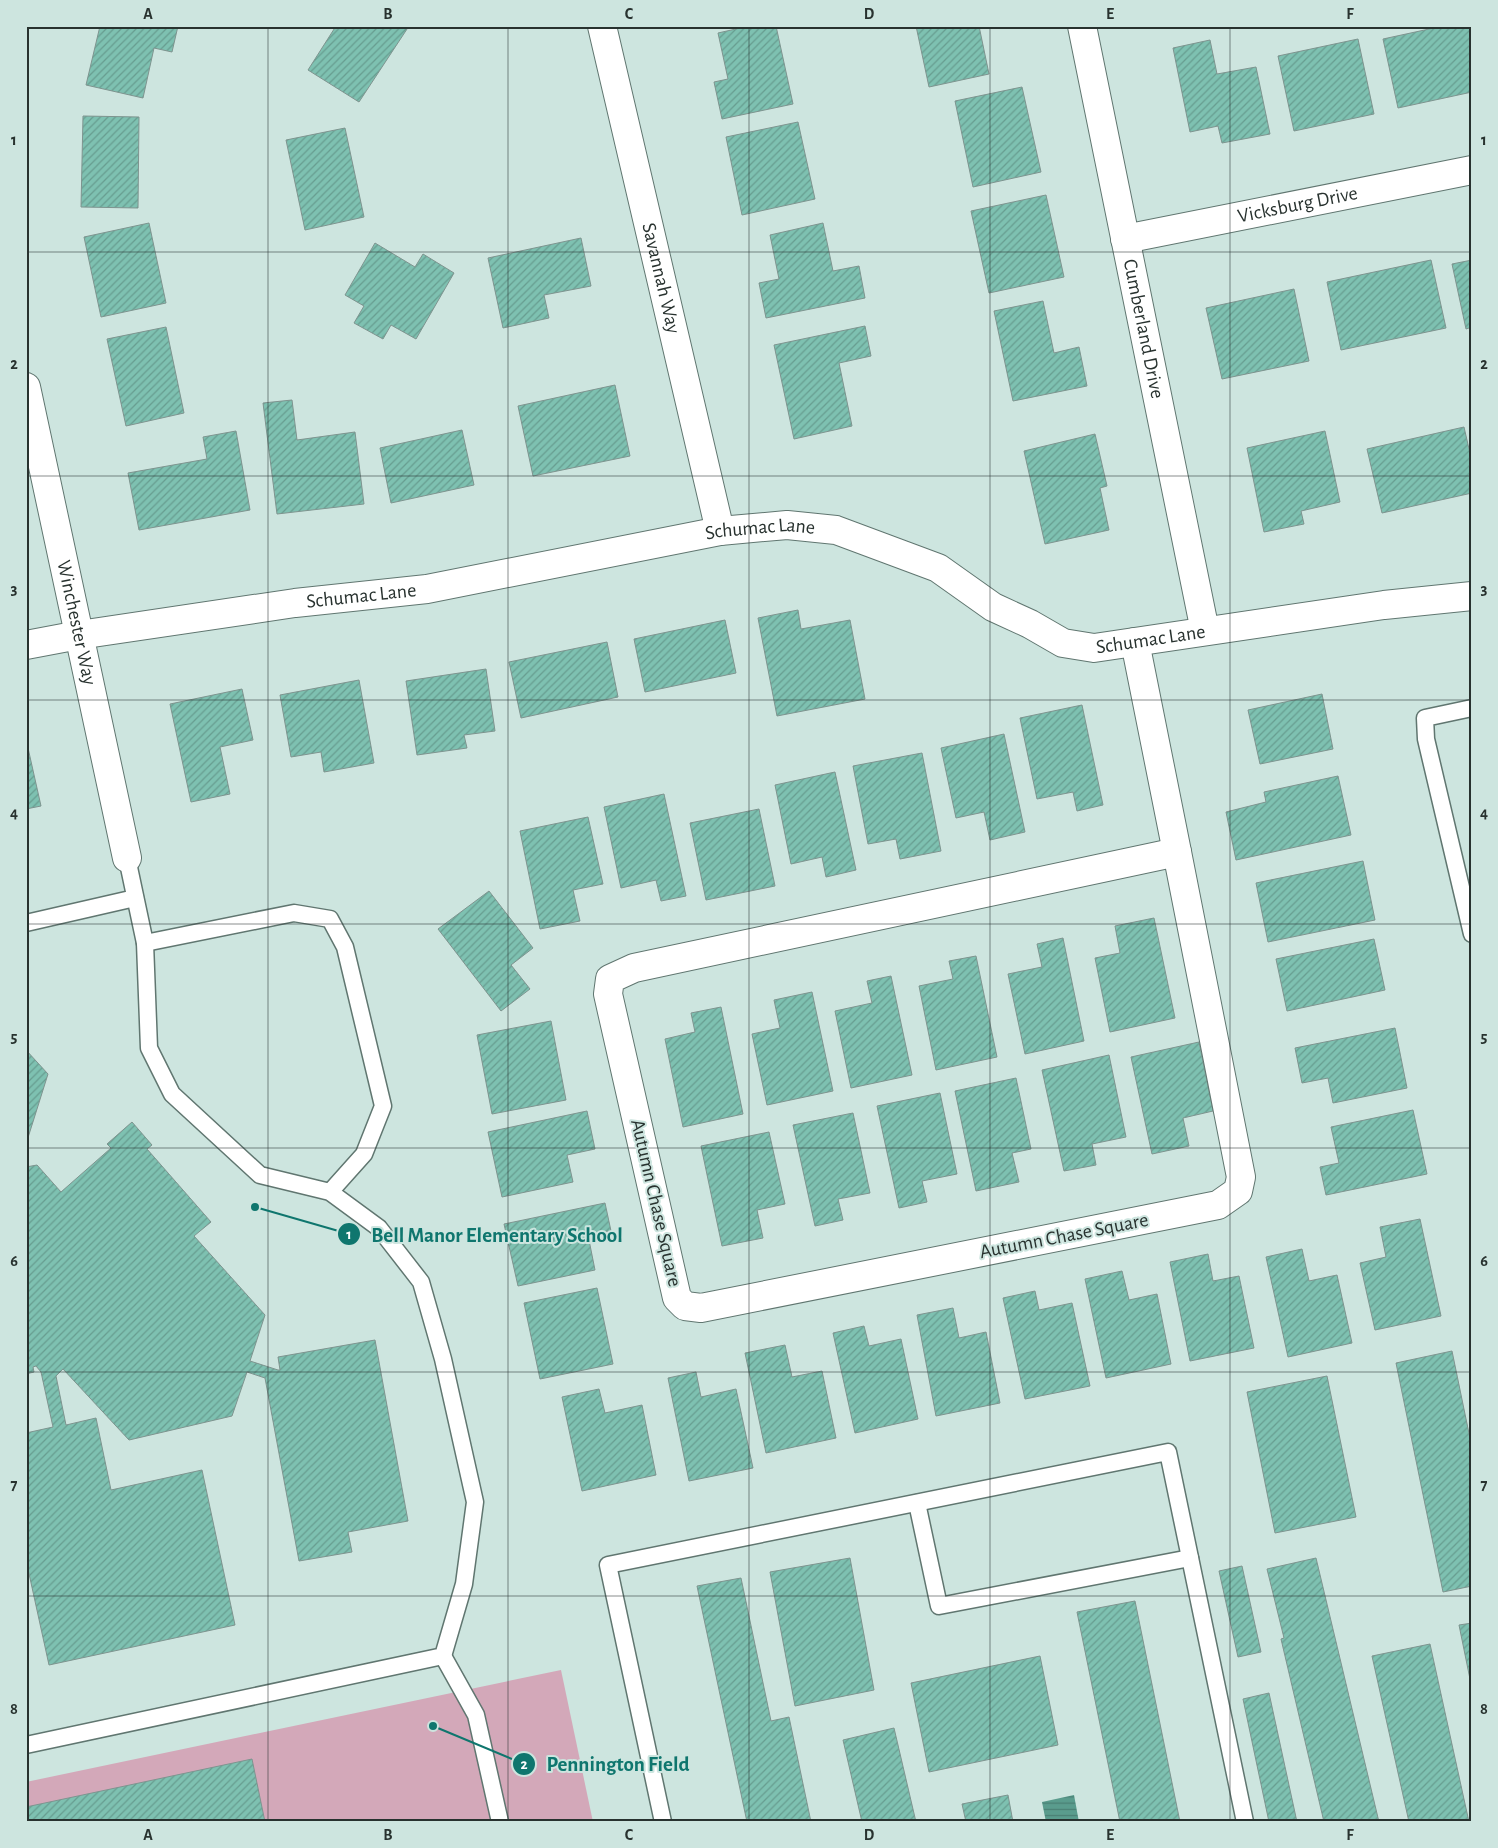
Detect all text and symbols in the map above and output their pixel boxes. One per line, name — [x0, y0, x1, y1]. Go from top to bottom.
text: A — [143, 6, 153, 22]
text: B — [383, 6, 393, 22]
text: C — [625, 6, 634, 22]
text: D — [864, 6, 875, 22]
text: E — [1106, 6, 1114, 22]
text: F — [1346, 6, 1354, 22]
text: 1 — [11, 132, 17, 148]
text: 1 — [1481, 132, 1487, 148]
street label: Vicksburg Drive — [1236, 183, 1359, 226]
street label: Savannah Way — [638, 221, 684, 336]
street label: Cumberland Drive — [1120, 257, 1167, 400]
text: 2 — [10, 356, 18, 372]
text: 2 — [1480, 356, 1488, 372]
street label: Schumac Lane — [703, 515, 816, 544]
street label: Winchester Way — [53, 558, 100, 687]
street label: Schumac Lane — [305, 580, 417, 612]
text: 3 — [11, 581, 18, 597]
text: 3 — [1481, 581, 1488, 597]
street label: Schumac Lane — [1095, 622, 1207, 658]
text: 4 — [10, 805, 18, 821]
text: 4 — [1480, 805, 1488, 821]
text: 5 — [11, 1029, 18, 1045]
text: 5 — [1481, 1029, 1488, 1045]
street label: Autumn Chase Square — [627, 1117, 685, 1289]
street label: Autumn Chase Square — [978, 1210, 1150, 1262]
callout: Bell Manor Elementary School — [337, 1216, 633, 1252]
text: Bell Manor Elementary School — [371, 1225, 623, 1246]
text: 1 — [346, 1227, 352, 1242]
text: 6 — [10, 1253, 18, 1269]
text: 6 — [1480, 1253, 1488, 1269]
text: 7 — [11, 1477, 18, 1493]
text: 7 — [1481, 1477, 1488, 1493]
text: 8 — [10, 1701, 18, 1717]
text: 8 — [1480, 1701, 1488, 1717]
callout: Pennington Field — [511, 1746, 699, 1782]
text: Pennington Field — [547, 1754, 690, 1775]
text: 2 — [520, 1757, 528, 1772]
text: A — [143, 1827, 153, 1843]
text: B — [383, 1827, 393, 1843]
text: C — [625, 1827, 634, 1843]
text: D — [864, 1827, 875, 1843]
text: E — [1106, 1827, 1114, 1843]
text: F — [1346, 1827, 1354, 1843]

